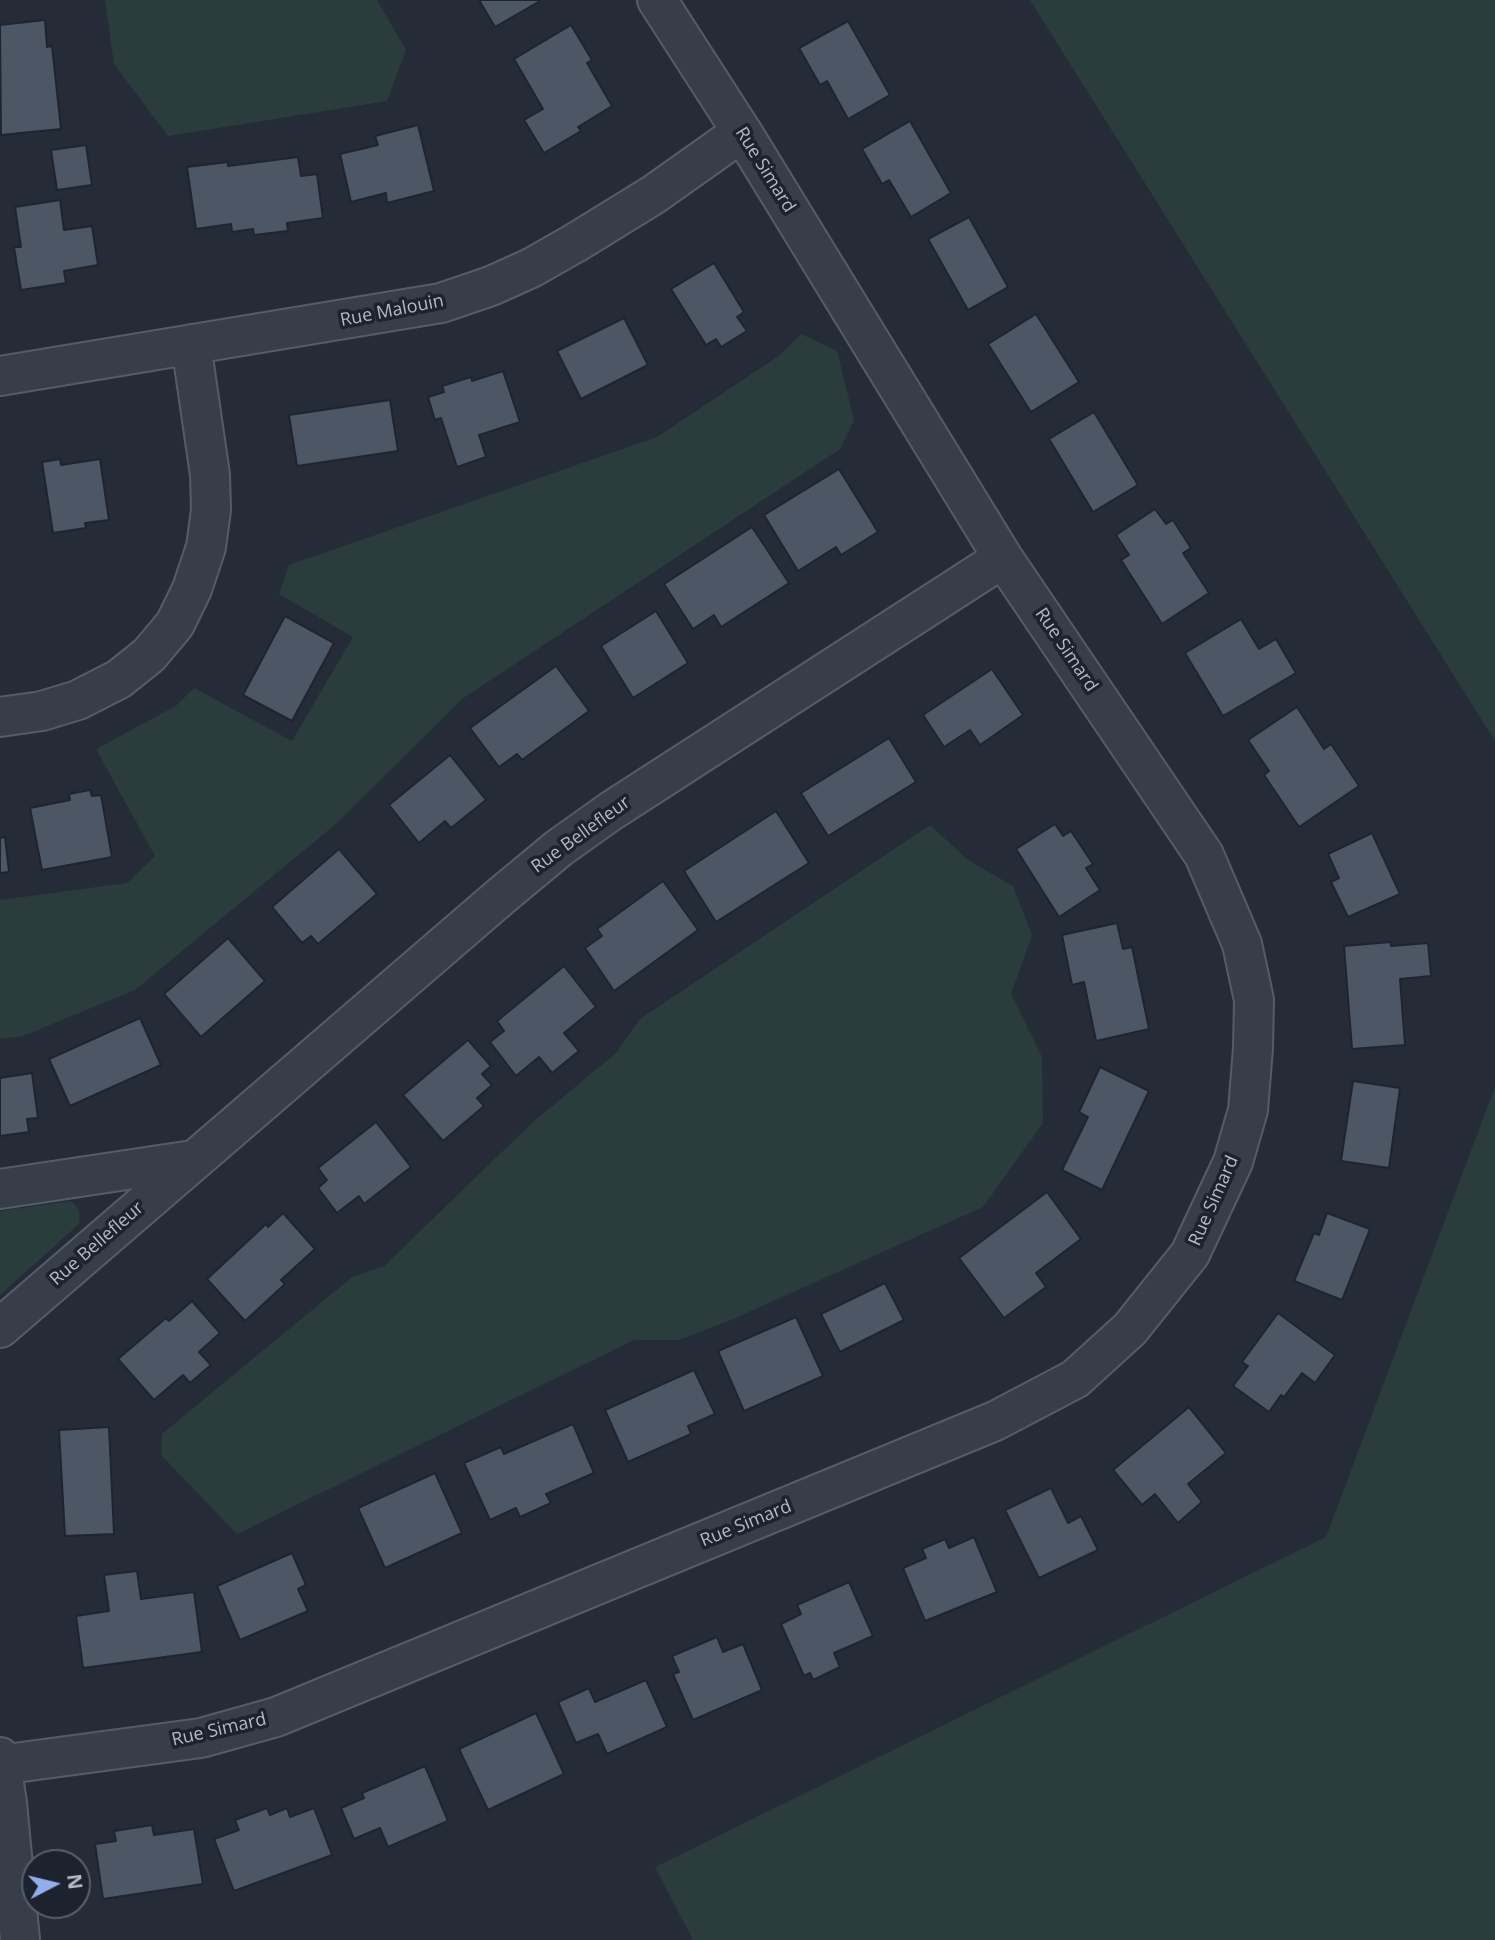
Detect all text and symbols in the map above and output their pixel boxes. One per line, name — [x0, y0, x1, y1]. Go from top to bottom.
street label: Rue Simard — [730, 123, 800, 217]
street label: Rue Malouin — [338, 290, 446, 332]
street label: Rue Simard — [1030, 604, 1102, 696]
street label: Rue Bellefleur — [527, 792, 635, 878]
street label: Rue Simard — [1185, 1153, 1243, 1249]
street label: Rue Bellefleur — [46, 1197, 148, 1291]
street label: Rue Simard — [697, 1496, 795, 1552]
street label: Rue Simard — [170, 1709, 268, 1751]
north arrow — [21, 1849, 91, 1919]
text: N — [61, 1872, 89, 1891]

